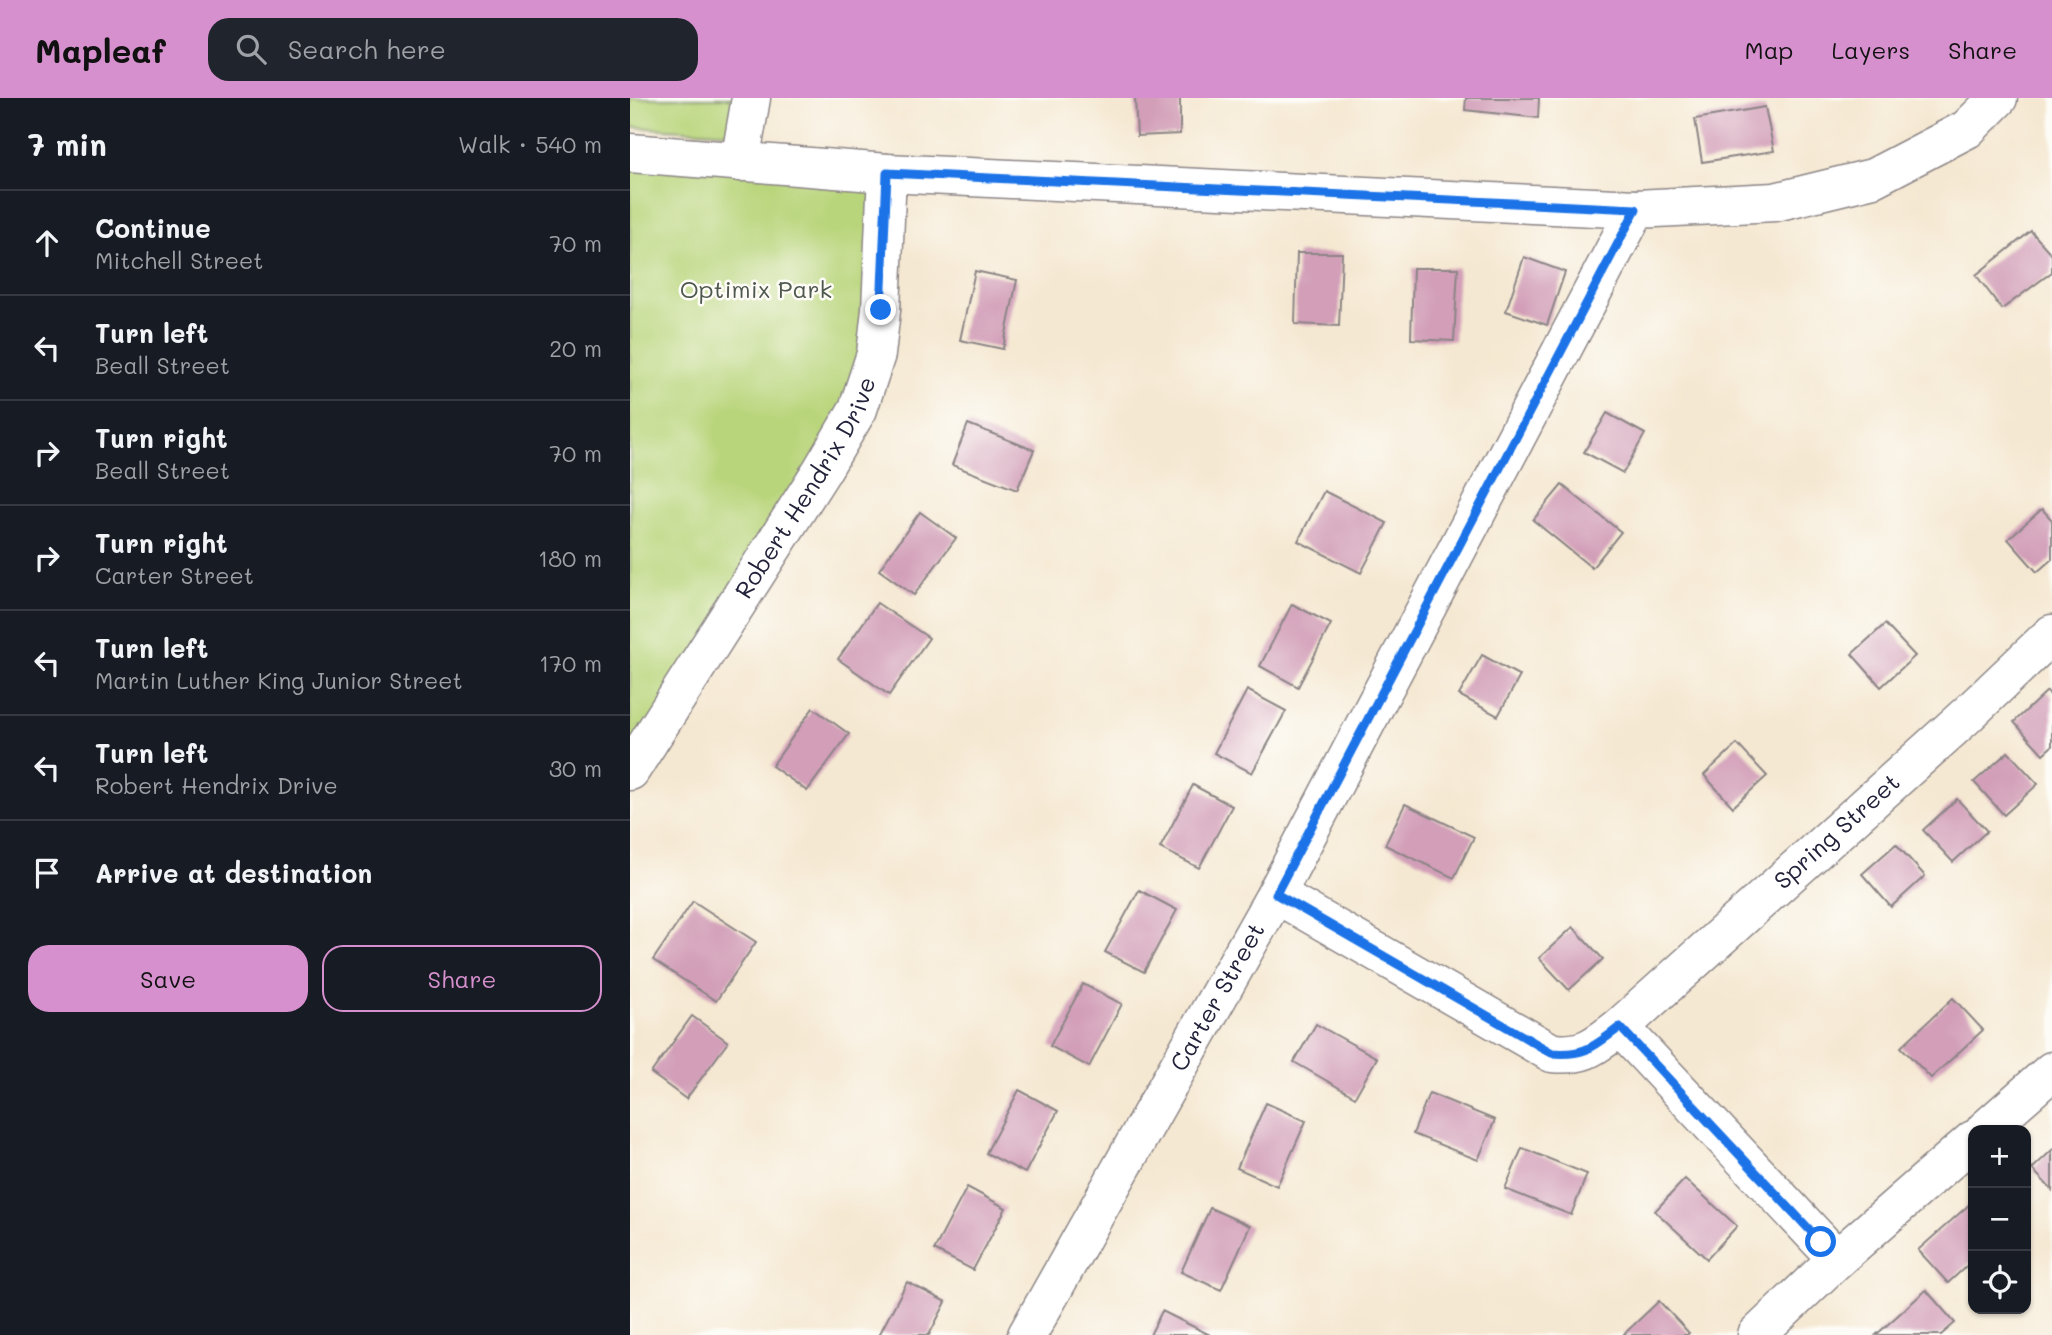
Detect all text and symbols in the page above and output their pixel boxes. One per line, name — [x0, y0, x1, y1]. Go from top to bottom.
search box — [208, 18, 698, 81]
text: Mapleaf — [35, 28, 166, 71]
icon: search — [232, 30, 270, 68]
text: Search here — [288, 32, 446, 66]
text: Map — [1745, 34, 1793, 65]
text: Layers — [1831, 34, 1910, 65]
text: Share — [1948, 34, 2017, 65]
text: 7 min — [28, 124, 107, 164]
text: Walk · 540 m — [458, 129, 602, 159]
text: Continue — [95, 211, 211, 245]
icon: ahead — [28, 224, 66, 262]
text: 70 m — [549, 228, 602, 258]
text: Mitchell Street — [95, 245, 263, 275]
park label: Optimix Park — [680, 273, 832, 304]
route end — [865, 294, 896, 325]
text: Turn left — [95, 316, 208, 350]
icon: left — [28, 329, 66, 367]
text: 20 m — [549, 333, 602, 363]
text: Beall Street — [95, 350, 230, 380]
street label: Robert Hendrix Drive — [727, 372, 882, 604]
text: Turn right — [95, 421, 228, 455]
icon: right — [28, 434, 66, 472]
text: 70 m — [549, 438, 602, 468]
text: Beall Street — [95, 455, 230, 485]
text: Turn right — [95, 526, 228, 560]
icon: right — [28, 539, 66, 577]
text: 180 m — [538, 543, 602, 573]
text: Carter Street — [95, 560, 254, 590]
text: Turn left — [95, 631, 208, 665]
icon: left — [28, 644, 66, 682]
text: 170 m — [539, 648, 602, 678]
text: Martin Luther King Junior Street — [95, 665, 463, 695]
text: Turn left — [95, 736, 208, 770]
icon: left — [28, 749, 66, 787]
text: 30 m — [549, 753, 602, 783]
street label: Spring Street — [1767, 766, 1906, 895]
text: Robert Hendrix Drive — [95, 770, 338, 800]
icon: arrive — [28, 854, 66, 892]
text: Arrive at destination — [95, 856, 372, 890]
street label: Carter Street — [1162, 917, 1271, 1076]
button: Save — [28, 945, 308, 1012]
button: Share — [322, 945, 602, 1012]
map controls — [1968, 1125, 2031, 1314]
button: + — [1968, 1125, 2031, 1188]
button: − — [1968, 1188, 2031, 1251]
route start — [1805, 1226, 1836, 1257]
button: locate — [1968, 1251, 2031, 1314]

